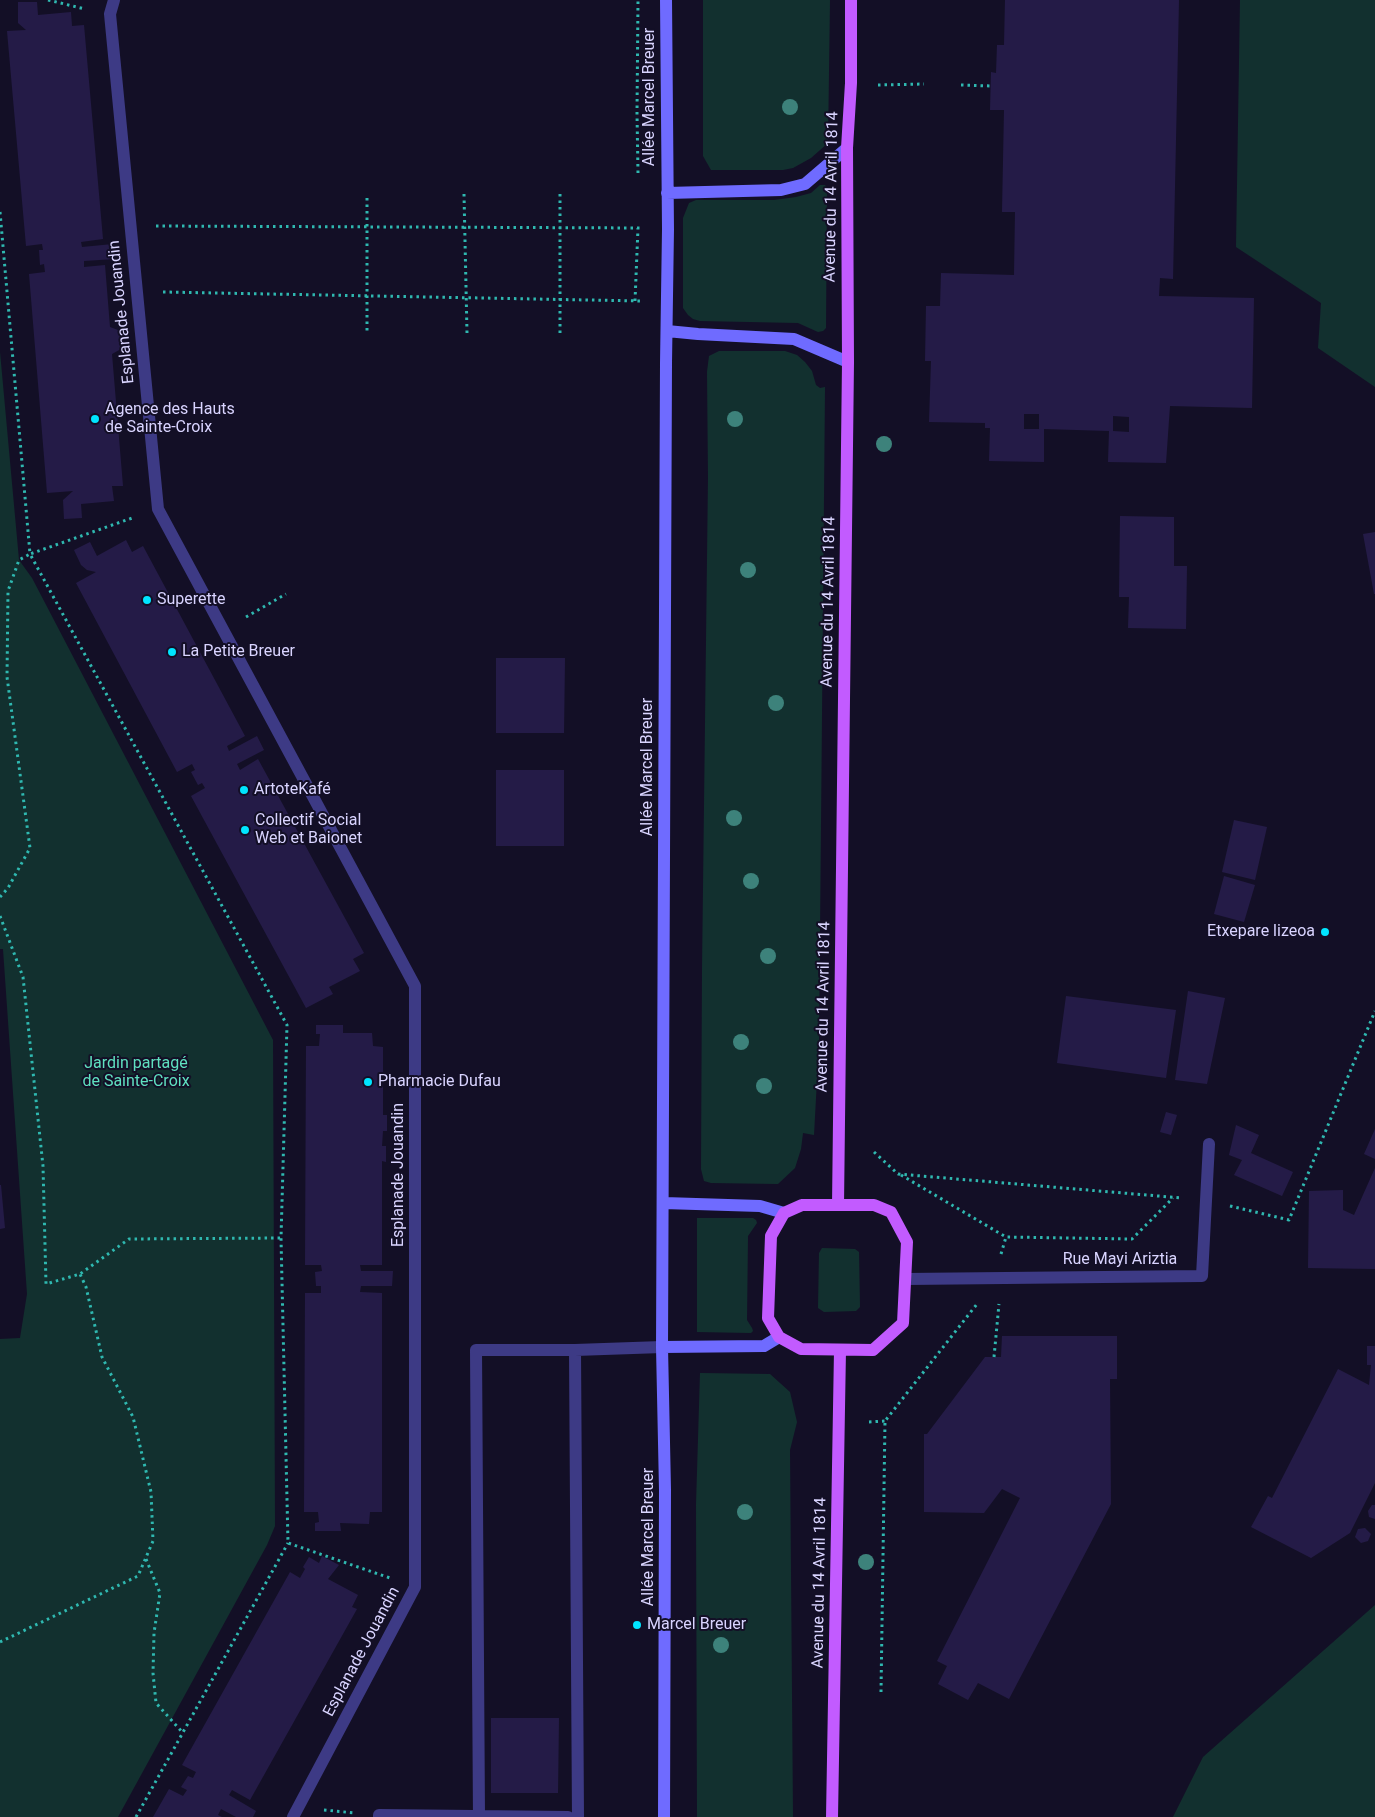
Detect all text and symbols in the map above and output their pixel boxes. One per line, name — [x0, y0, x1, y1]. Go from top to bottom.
street label: Allée Marcel Breuer — [640, 28, 660, 166]
street label: Avenue du 14 Avril 1814 — [821, 111, 843, 283]
street label: Esplanade Jouandin — [105, 239, 139, 385]
place label: Agence des Hauts de Sainte-Croix — [105, 400, 235, 438]
marker: Agence des Hauts de Sainte-Croix — [89, 413, 101, 425]
street label: Avenue du 14 Avril 1814 — [818, 516, 840, 688]
place label: Superette — [157, 590, 226, 610]
marker: Superette — [141, 594, 153, 606]
place label: La Petite Breuer — [182, 642, 295, 662]
marker: La Petite Breuer — [166, 646, 178, 658]
street label: Allée Marcel Breuer — [638, 698, 658, 836]
place label: ArtoteKafé — [254, 780, 331, 800]
marker: ArtoteKafé — [238, 784, 250, 796]
place label: Collectif Social Web et Baionet — [255, 811, 362, 849]
marker: Collectif Social Web et Baionet — [239, 824, 251, 836]
street label: Avenue du 14 Avril 1814 — [813, 921, 835, 1093]
place label: Etxepare lizeoa — [1207, 922, 1315, 942]
marker: Etxepare lizeoa — [1319, 926, 1331, 938]
park label: Jardin partagé de Sainte-Croix — [82, 1054, 190, 1092]
place label: Pharmacie Dufau — [378, 1072, 501, 1092]
marker: Pharmacie Dufau — [362, 1076, 374, 1088]
street label: Esplanade Jouandin — [389, 1103, 409, 1247]
street label: Rue Mayi Ariztia — [1063, 1250, 1177, 1270]
street label: Allée Marcel Breuer — [639, 1468, 659, 1606]
street label: Avenue du 14 Avril 1814 — [809, 1497, 831, 1669]
street label: Esplanade Jouandin — [320, 1584, 404, 1720]
place label: Marcel Breuer — [647, 1615, 746, 1635]
marker: Marcel Breuer — [631, 1619, 643, 1631]

